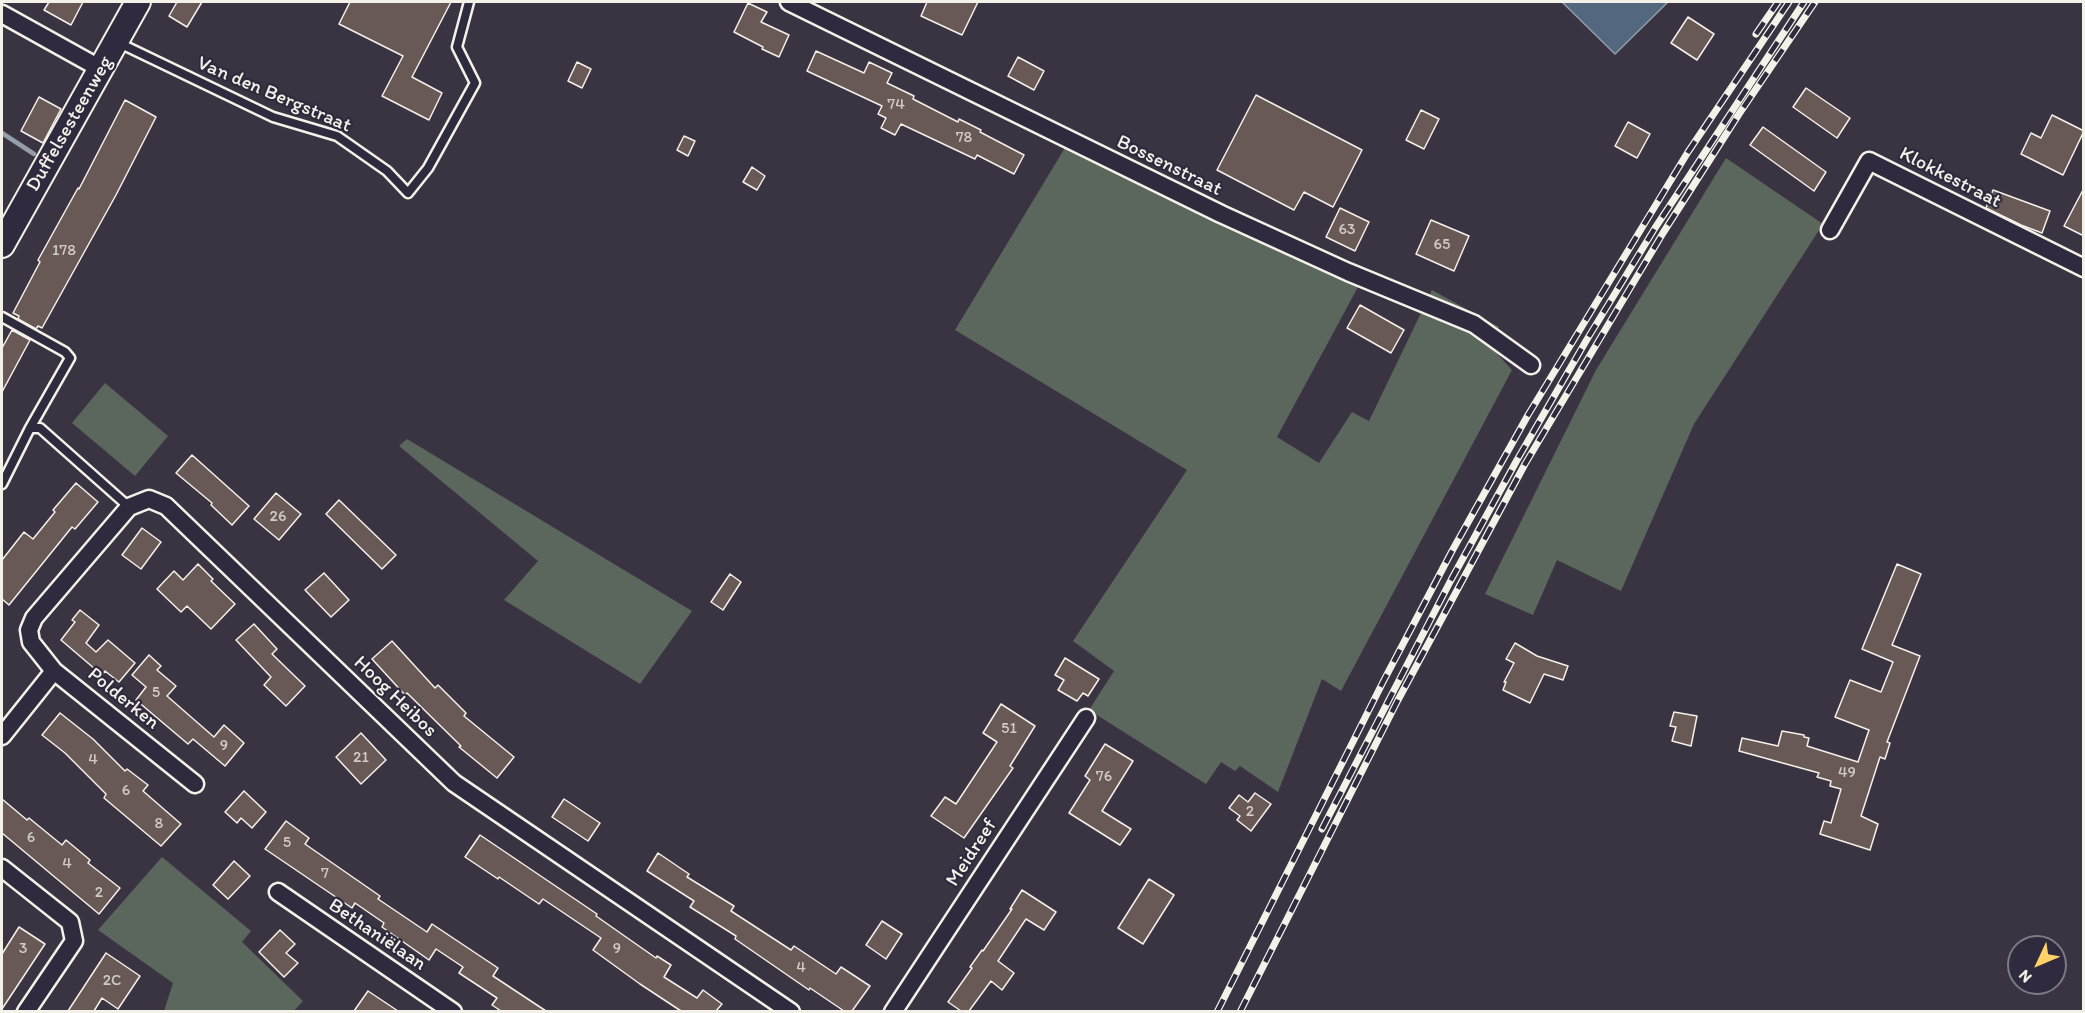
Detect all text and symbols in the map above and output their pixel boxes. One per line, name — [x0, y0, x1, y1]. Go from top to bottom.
street label: Duffelsesteenweg — [22, 52, 118, 196]
street label: Van den Bergstraat — [193, 52, 355, 138]
house number: 74 — [887, 95, 905, 115]
house number: 78 — [956, 128, 972, 148]
street label: Bossenstraat — [1112, 130, 1226, 202]
street label: Klokkestraat — [1895, 142, 2005, 214]
house number: 63 — [1338, 220, 1356, 240]
house number: 65 — [1434, 235, 1450, 255]
house number: 178 — [52, 241, 76, 261]
house number: 26 — [270, 507, 286, 527]
street label: Hoog Heibos — [348, 651, 442, 743]
street label: Polderken — [82, 663, 164, 735]
house number: 5 — [152, 683, 160, 703]
house number: 51 — [1001, 719, 1017, 739]
house number: 9 — [220, 736, 228, 756]
house number: 21 — [353, 748, 369, 768]
house number: 4 — [88, 750, 98, 770]
house number: 49 — [1838, 763, 1856, 783]
house number: 76 — [1096, 767, 1112, 787]
house number: 6 — [122, 781, 130, 801]
house number: 2 — [1246, 802, 1254, 822]
house number: 8 — [155, 814, 163, 834]
street label: Meidreef — [941, 815, 1003, 891]
house number: 6 — [27, 828, 35, 848]
house number: 5 — [283, 833, 291, 853]
house number: 4 — [62, 854, 72, 874]
house number: 7 — [321, 864, 329, 884]
house number: 2 — [95, 883, 103, 903]
street label: Bethaniëlaan — [324, 894, 430, 976]
north arrow — [2007, 935, 2067, 995]
house number: 3 — [19, 939, 27, 959]
house number: 9 — [613, 939, 621, 959]
house number: 4 — [796, 958, 806, 978]
text: N — [2015, 966, 2036, 987]
house number: 2C — [103, 971, 121, 991]

